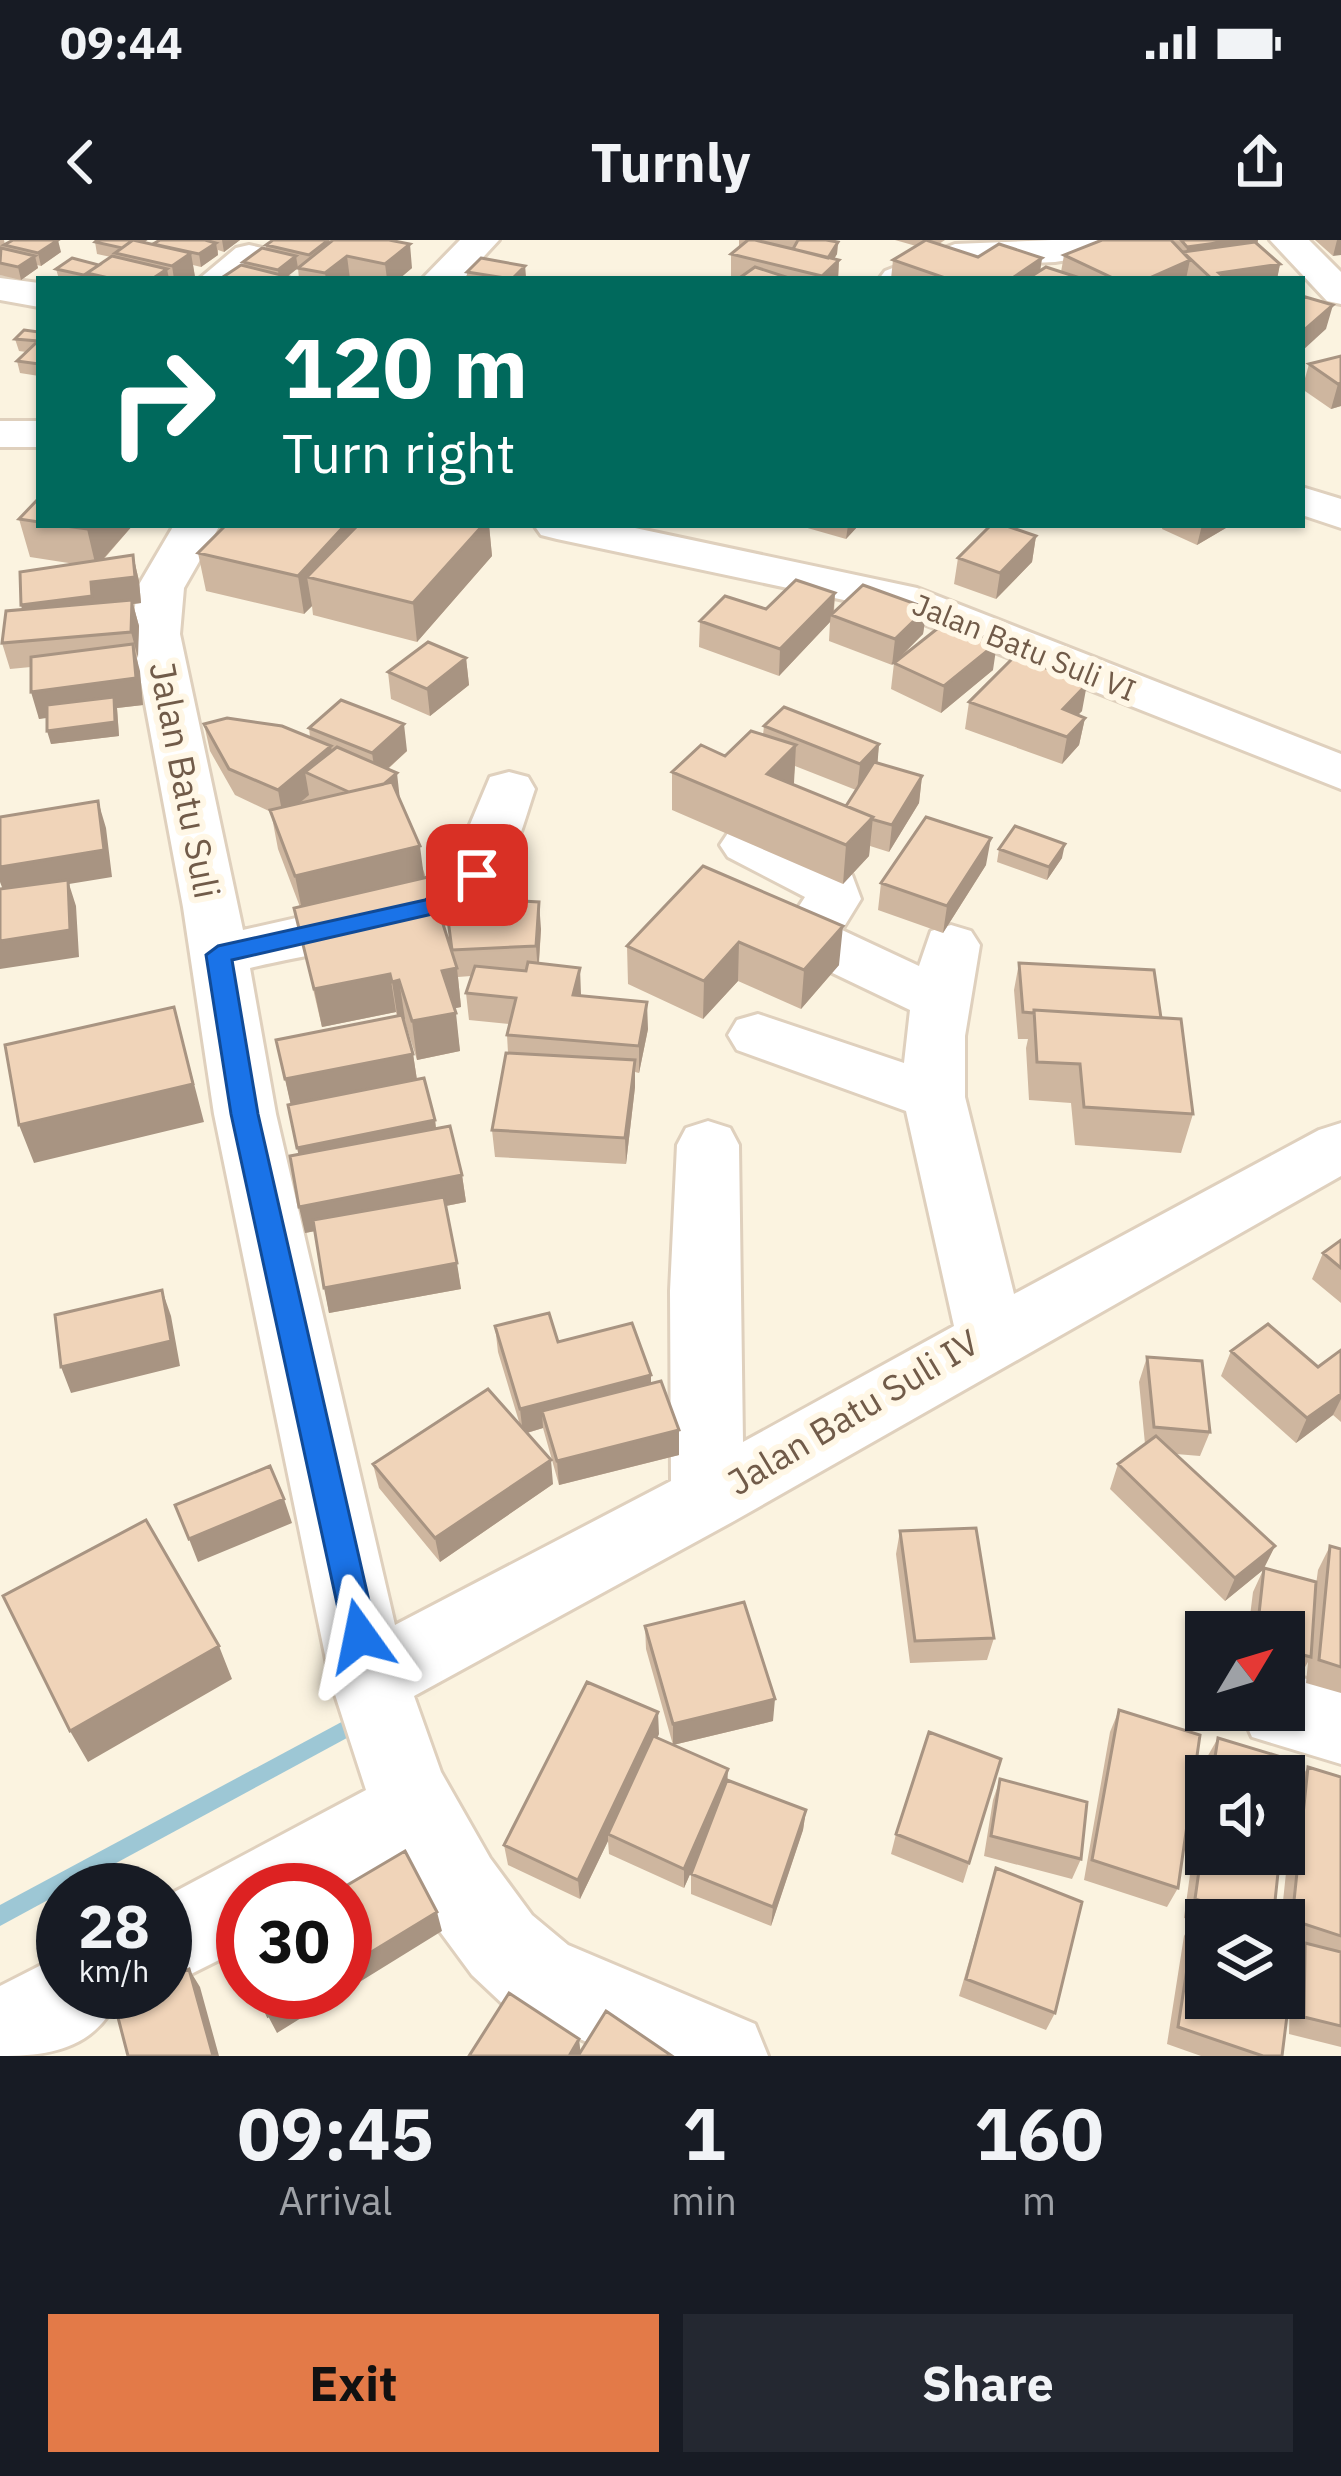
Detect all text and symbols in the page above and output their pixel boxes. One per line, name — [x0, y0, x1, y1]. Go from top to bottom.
text: 09:44 — [60, 13, 183, 71]
text: Turnly — [590, 127, 751, 197]
icon: back — [48, 129, 114, 195]
icon: share — [1227, 129, 1293, 195]
text: 120 m — [282, 312, 528, 421]
icon: right — [84, 324, 240, 480]
text: Turn right — [282, 418, 516, 488]
street label: Jalan Batu Suli VI — [907, 584, 1142, 709]
street label: Jalan Batu Suli — [140, 658, 231, 902]
pin — [426, 824, 528, 926]
icon: arrive — [444, 842, 510, 908]
street label: Jalan Batu Suli IV — [719, 1318, 987, 1505]
position arrow — [297, 1573, 423, 1699]
north arrow — [1185, 1611, 1305, 1731]
map controls — [1185, 1611, 1305, 2019]
button: sound — [1185, 1755, 1305, 1875]
speed limit sign: 30 — [216, 1863, 372, 2019]
text: 28 — [78, 1886, 150, 1965]
button: layers — [1185, 1899, 1305, 2019]
text: km/h — [79, 1951, 149, 1990]
text: 09:45 — [237, 2086, 434, 2180]
text: 1 — [682, 2086, 726, 2180]
text: 160 — [974, 2086, 1104, 2180]
text: Arrival — [279, 2175, 392, 2226]
text: min — [671, 2175, 737, 2226]
text: m — [1022, 2175, 1056, 2226]
button: Exit — [48, 2314, 659, 2452]
button: Share — [683, 2314, 1293, 2452]

